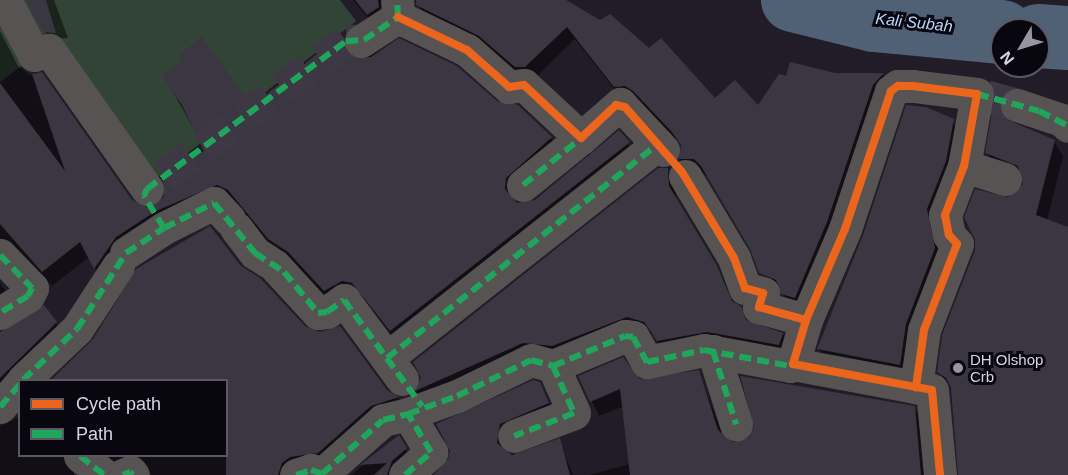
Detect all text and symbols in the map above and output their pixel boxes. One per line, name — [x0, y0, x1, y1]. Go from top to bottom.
water label: Kali Subah — [875, 9, 953, 37]
north arrow — [990, 18, 1050, 78]
text: N — [997, 48, 1017, 68]
place label: DH Olshop Crb — [970, 350, 1043, 385]
marker: DH Olshop Crb — [951, 361, 965, 375]
legend — [18, 379, 228, 457]
text: Cycle path — [76, 394, 161, 414]
text: Path — [76, 424, 113, 444]

